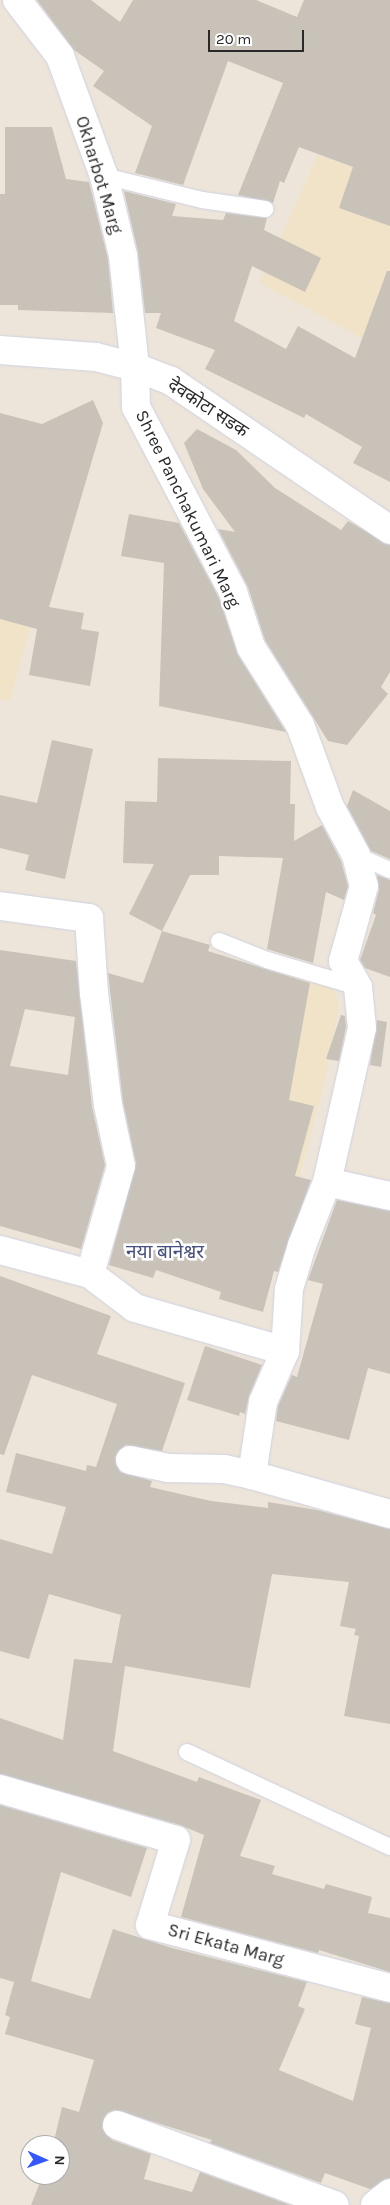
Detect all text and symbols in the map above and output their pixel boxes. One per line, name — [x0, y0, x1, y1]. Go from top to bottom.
scale bar — [210, 20, 306, 52]
text: 20 m — [216, 30, 251, 48]
street label: Okharbot Marg — [71, 113, 127, 237]
street label: देवकोटा सडक — [164, 374, 252, 442]
street label: Shree Panchakumari Marg — [131, 407, 245, 611]
district label: नया बानेश्वर — [126, 1242, 204, 1264]
street label: Sri Ekata Marg — [165, 1919, 287, 1971]
north arrow — [20, 2135, 70, 2185]
text: N — [51, 2155, 68, 2166]

